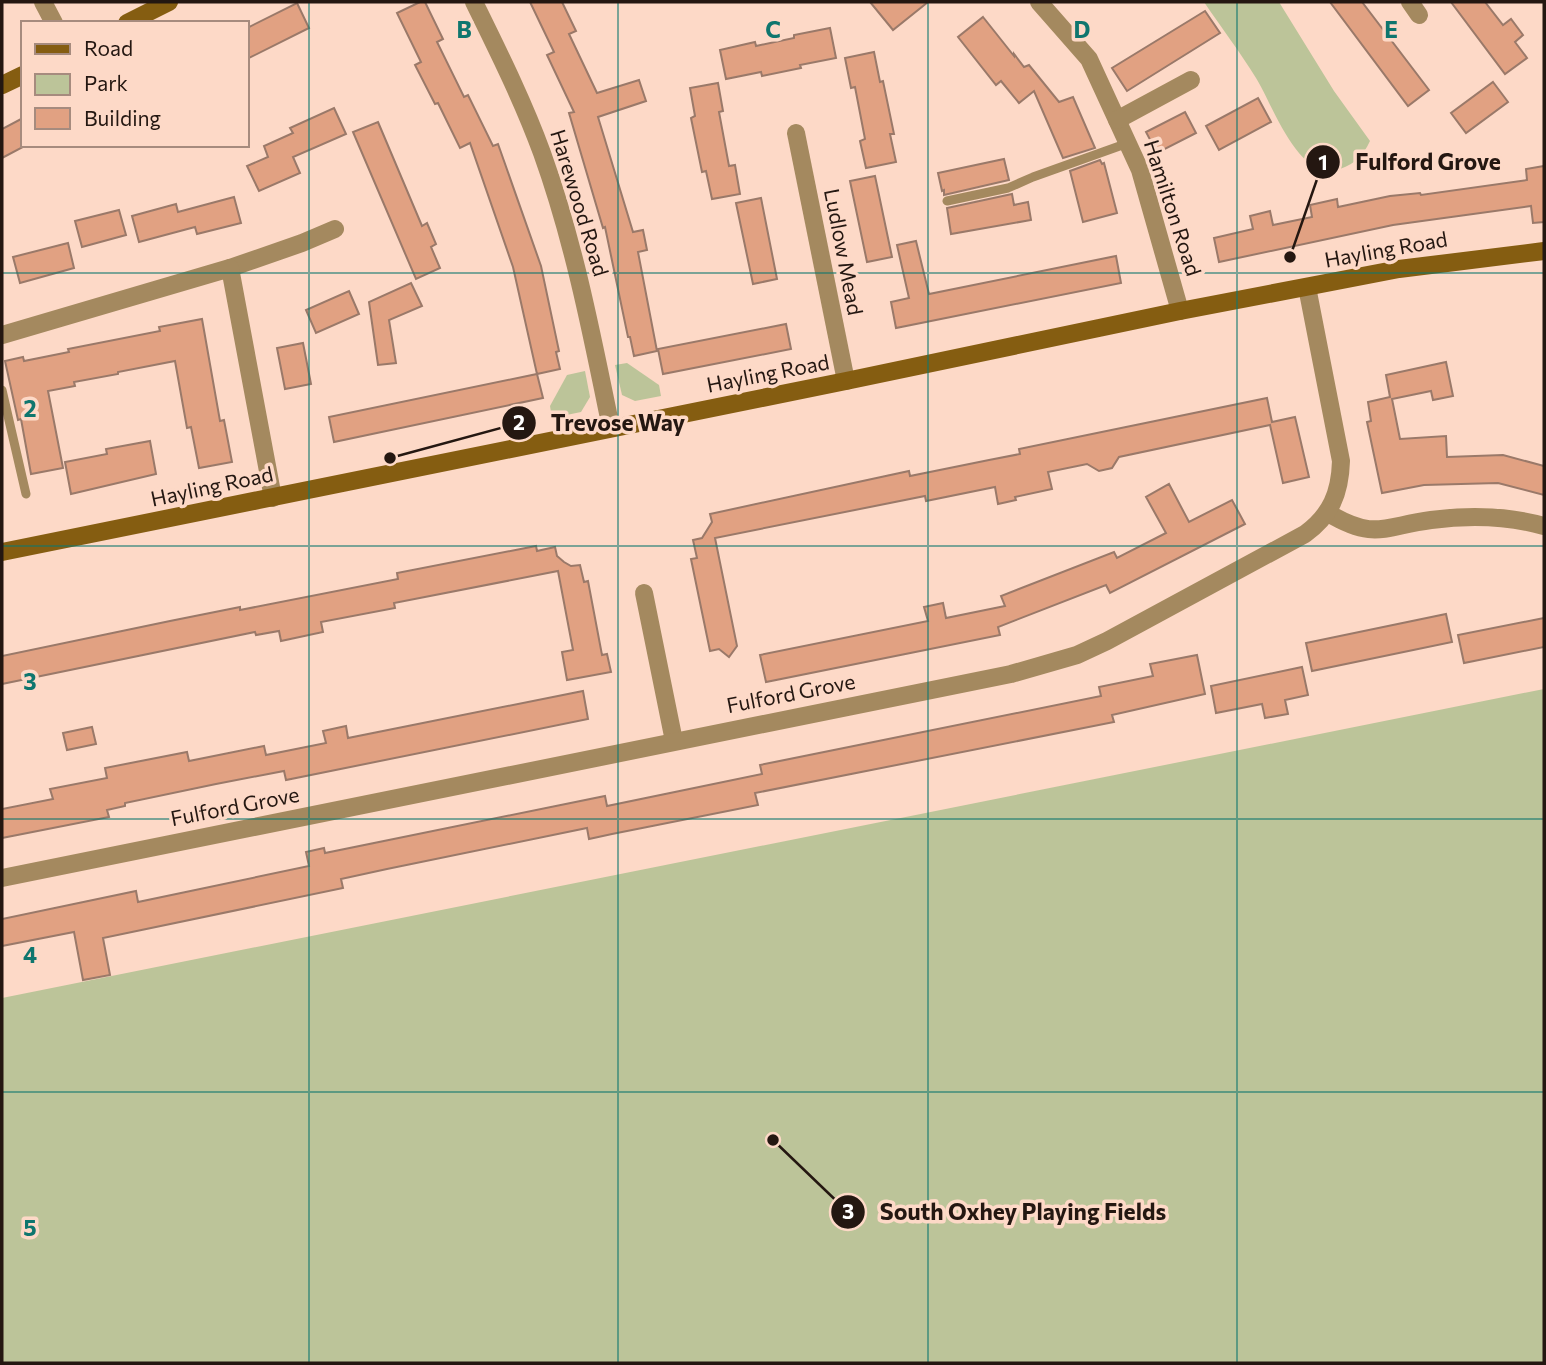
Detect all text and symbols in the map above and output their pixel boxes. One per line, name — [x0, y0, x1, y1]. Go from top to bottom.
text: B — [456, 15, 472, 43]
text: C — [765, 15, 781, 43]
text: D — [1074, 15, 1091, 43]
text: E — [1384, 15, 1398, 43]
legend — [21, 21, 248, 147]
text: Road — [84, 35, 133, 60]
text: Park — [84, 70, 128, 95]
text: Building — [84, 105, 161, 130]
street label: Harewood Road — [546, 126, 615, 279]
street label: Hamilton Road — [1140, 136, 1207, 279]
callout: Fulford Grove — [1306, 140, 1514, 184]
text: Fulford Grove — [1355, 147, 1501, 175]
text: 1 — [1318, 149, 1328, 174]
street label: Ludlow Mead — [820, 186, 869, 317]
street label: Hayling Road — [1322, 225, 1449, 272]
street label: Hayling Road — [704, 348, 831, 397]
text: 2 — [23, 394, 37, 422]
callout: Trevose Way — [502, 401, 699, 445]
text: Trevose Way — [551, 408, 686, 436]
text: 2 — [513, 409, 525, 434]
street label: Hayling Road — [148, 460, 275, 511]
text: 3 — [23, 667, 37, 695]
street label: Fulford Grove — [724, 668, 857, 717]
street label: Fulford Grove — [168, 781, 301, 830]
text: 4 — [23, 940, 37, 968]
callout: South Oxhey Playing Fields — [831, 1190, 1180, 1234]
text: South Oxhey Playing Fields — [880, 1197, 1166, 1225]
text: 3 — [842, 1198, 854, 1223]
text: 5 — [23, 1213, 37, 1241]

